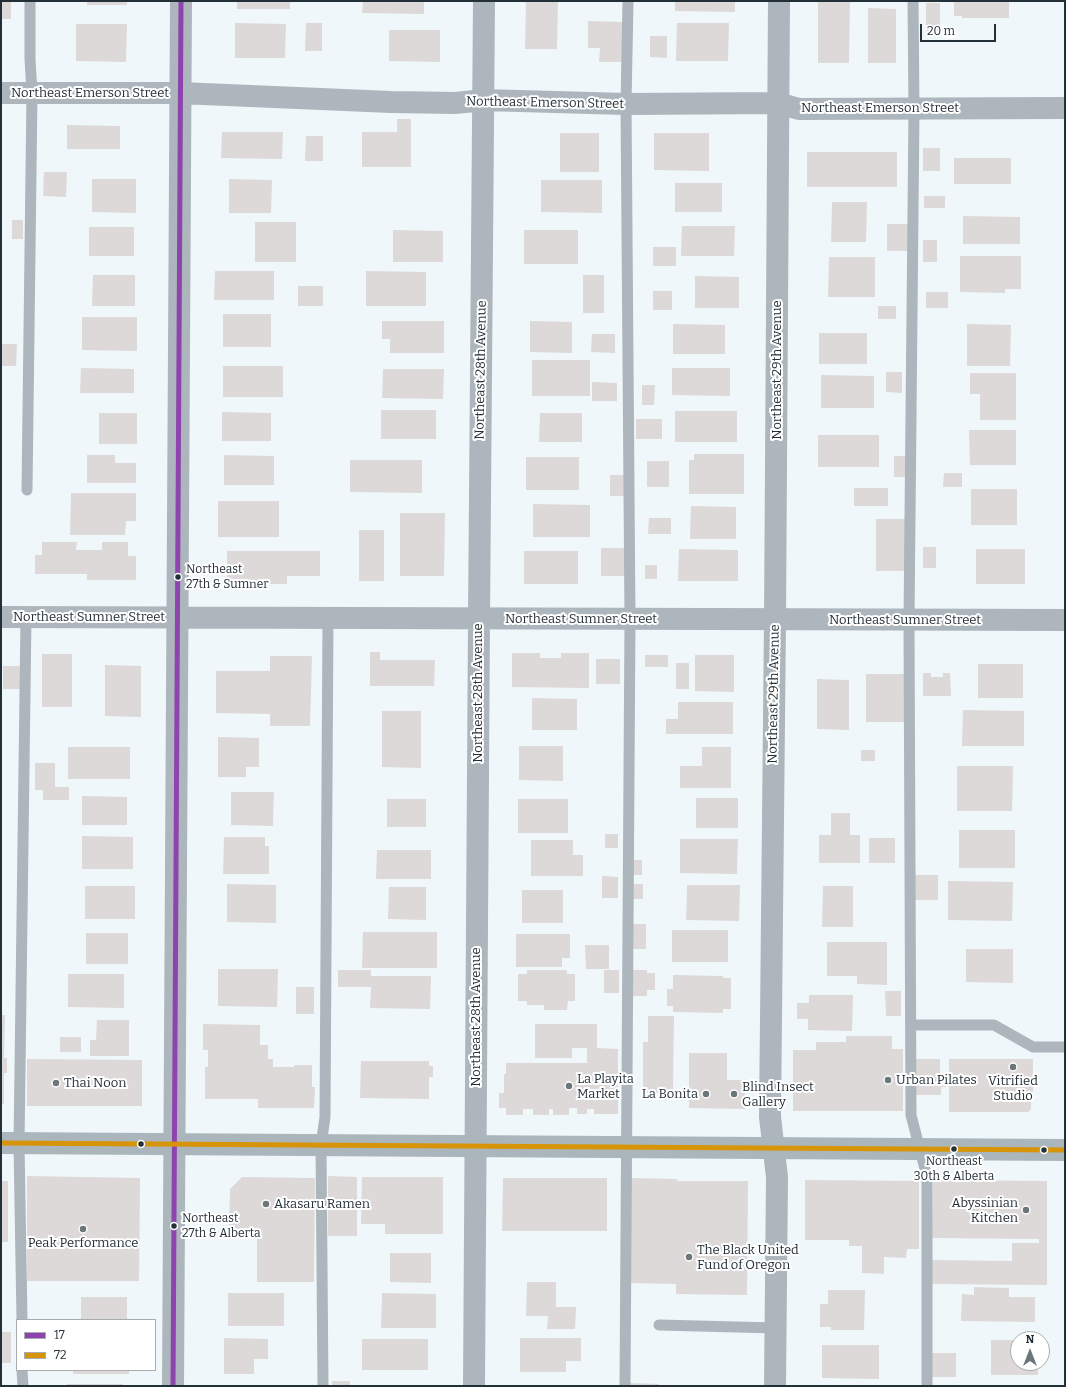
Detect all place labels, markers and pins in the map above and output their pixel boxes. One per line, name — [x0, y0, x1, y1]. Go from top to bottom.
place label: Northeast 27th & Sumner — [186, 563, 269, 591]
marker: Northeast 27th & Sumner — [173, 572, 183, 582]
marker: Vitrified Studio — [1008, 1062, 1018, 1072]
place label: La Playita Market — [577, 1071, 634, 1102]
place label: Urban Pilates — [896, 1072, 977, 1088]
place label: Vitrified Studio — [988, 1073, 1038, 1104]
place label: Thai Noon — [64, 1075, 126, 1091]
marker: Urban Pilates — [883, 1075, 893, 1085]
marker: Thai Noon — [51, 1078, 61, 1088]
place label: Blind Insect Gallery — [742, 1079, 814, 1110]
marker: La Playita Market — [564, 1081, 574, 1091]
place label: La Bonita — [642, 1086, 698, 1102]
marker: La Bonita — [701, 1089, 711, 1099]
marker: Blind Insect Gallery — [729, 1089, 739, 1099]
unlabelled marker — [136, 1139, 146, 1149]
marker: Northeast 30th & Alberta — [949, 1144, 959, 1154]
unlabelled marker — [1039, 1145, 1049, 1155]
place label: Northeast 30th & Alberta — [914, 1155, 994, 1183]
place label: Abyssinian Kitchen — [952, 1195, 1018, 1226]
place label: Akasaru Ramen — [274, 1196, 370, 1212]
marker: Akasaru Ramen — [261, 1199, 271, 1209]
marker: Abyssinian Kitchen — [1021, 1205, 1031, 1215]
place label: Northeast 27th & Alberta — [182, 1212, 261, 1240]
marker: Northeast 27th & Alberta — [169, 1221, 179, 1231]
marker: Peak Performance — [78, 1224, 88, 1234]
place label: Peak Performance — [28, 1235, 138, 1251]
place label: The Black United Fund of Oregon — [697, 1242, 799, 1273]
marker: The Black United Fund of Oregon — [684, 1252, 694, 1262]

